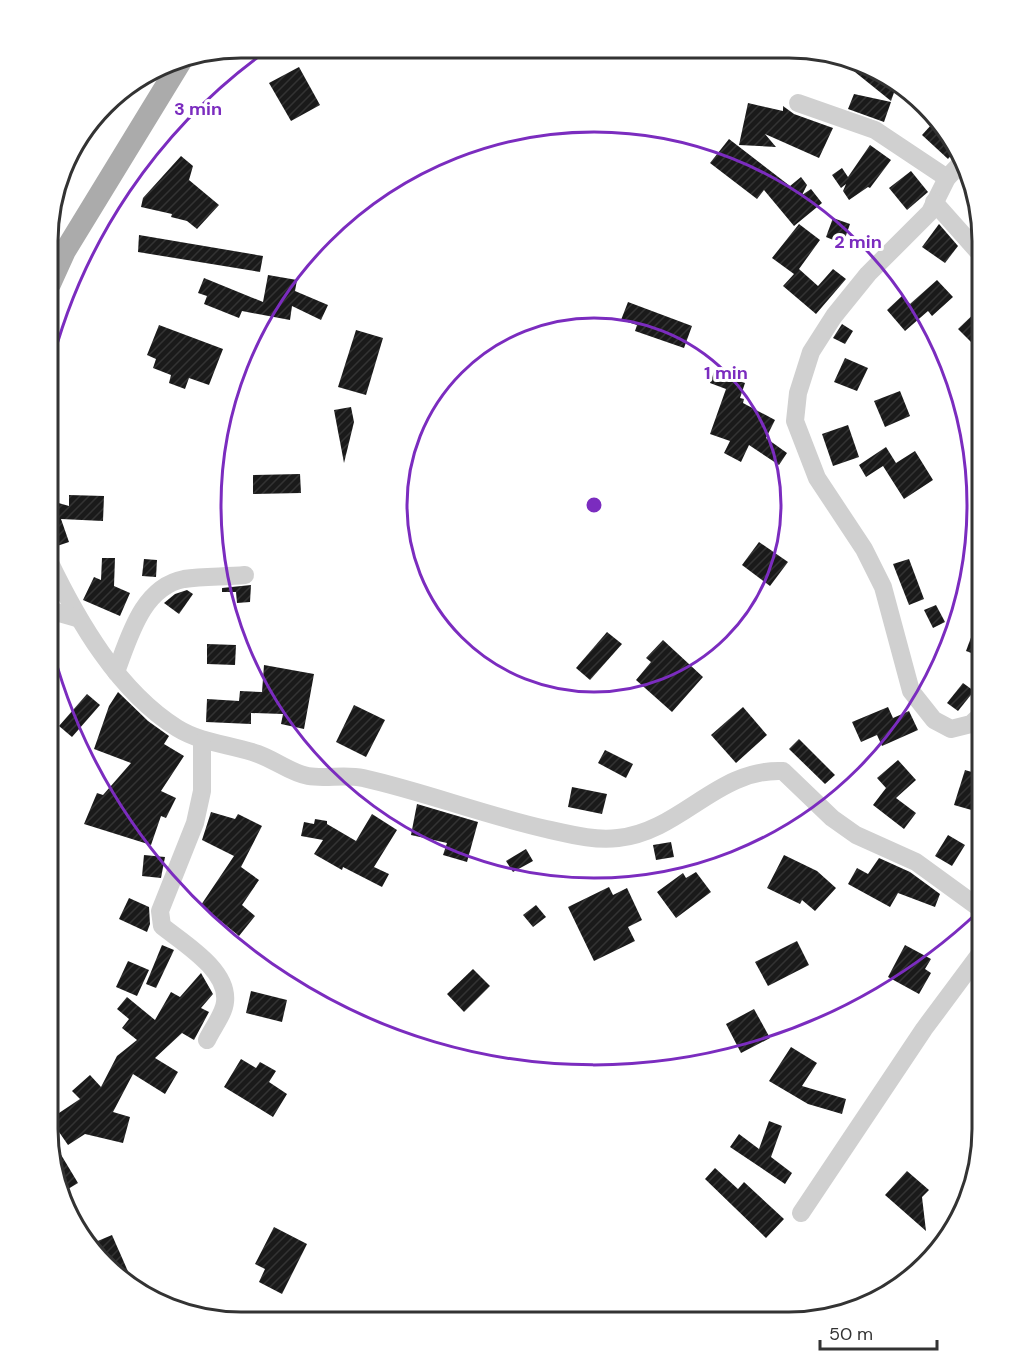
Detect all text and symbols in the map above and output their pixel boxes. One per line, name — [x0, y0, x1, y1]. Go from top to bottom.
text: 3 min — [174, 97, 222, 121]
text: 2 min — [834, 230, 882, 254]
text: 1 min — [704, 361, 748, 385]
centre of rings — [584, 495, 604, 515]
scale bar — [820, 1313, 937, 1351]
text: 50 m — [829, 1322, 873, 1346]

